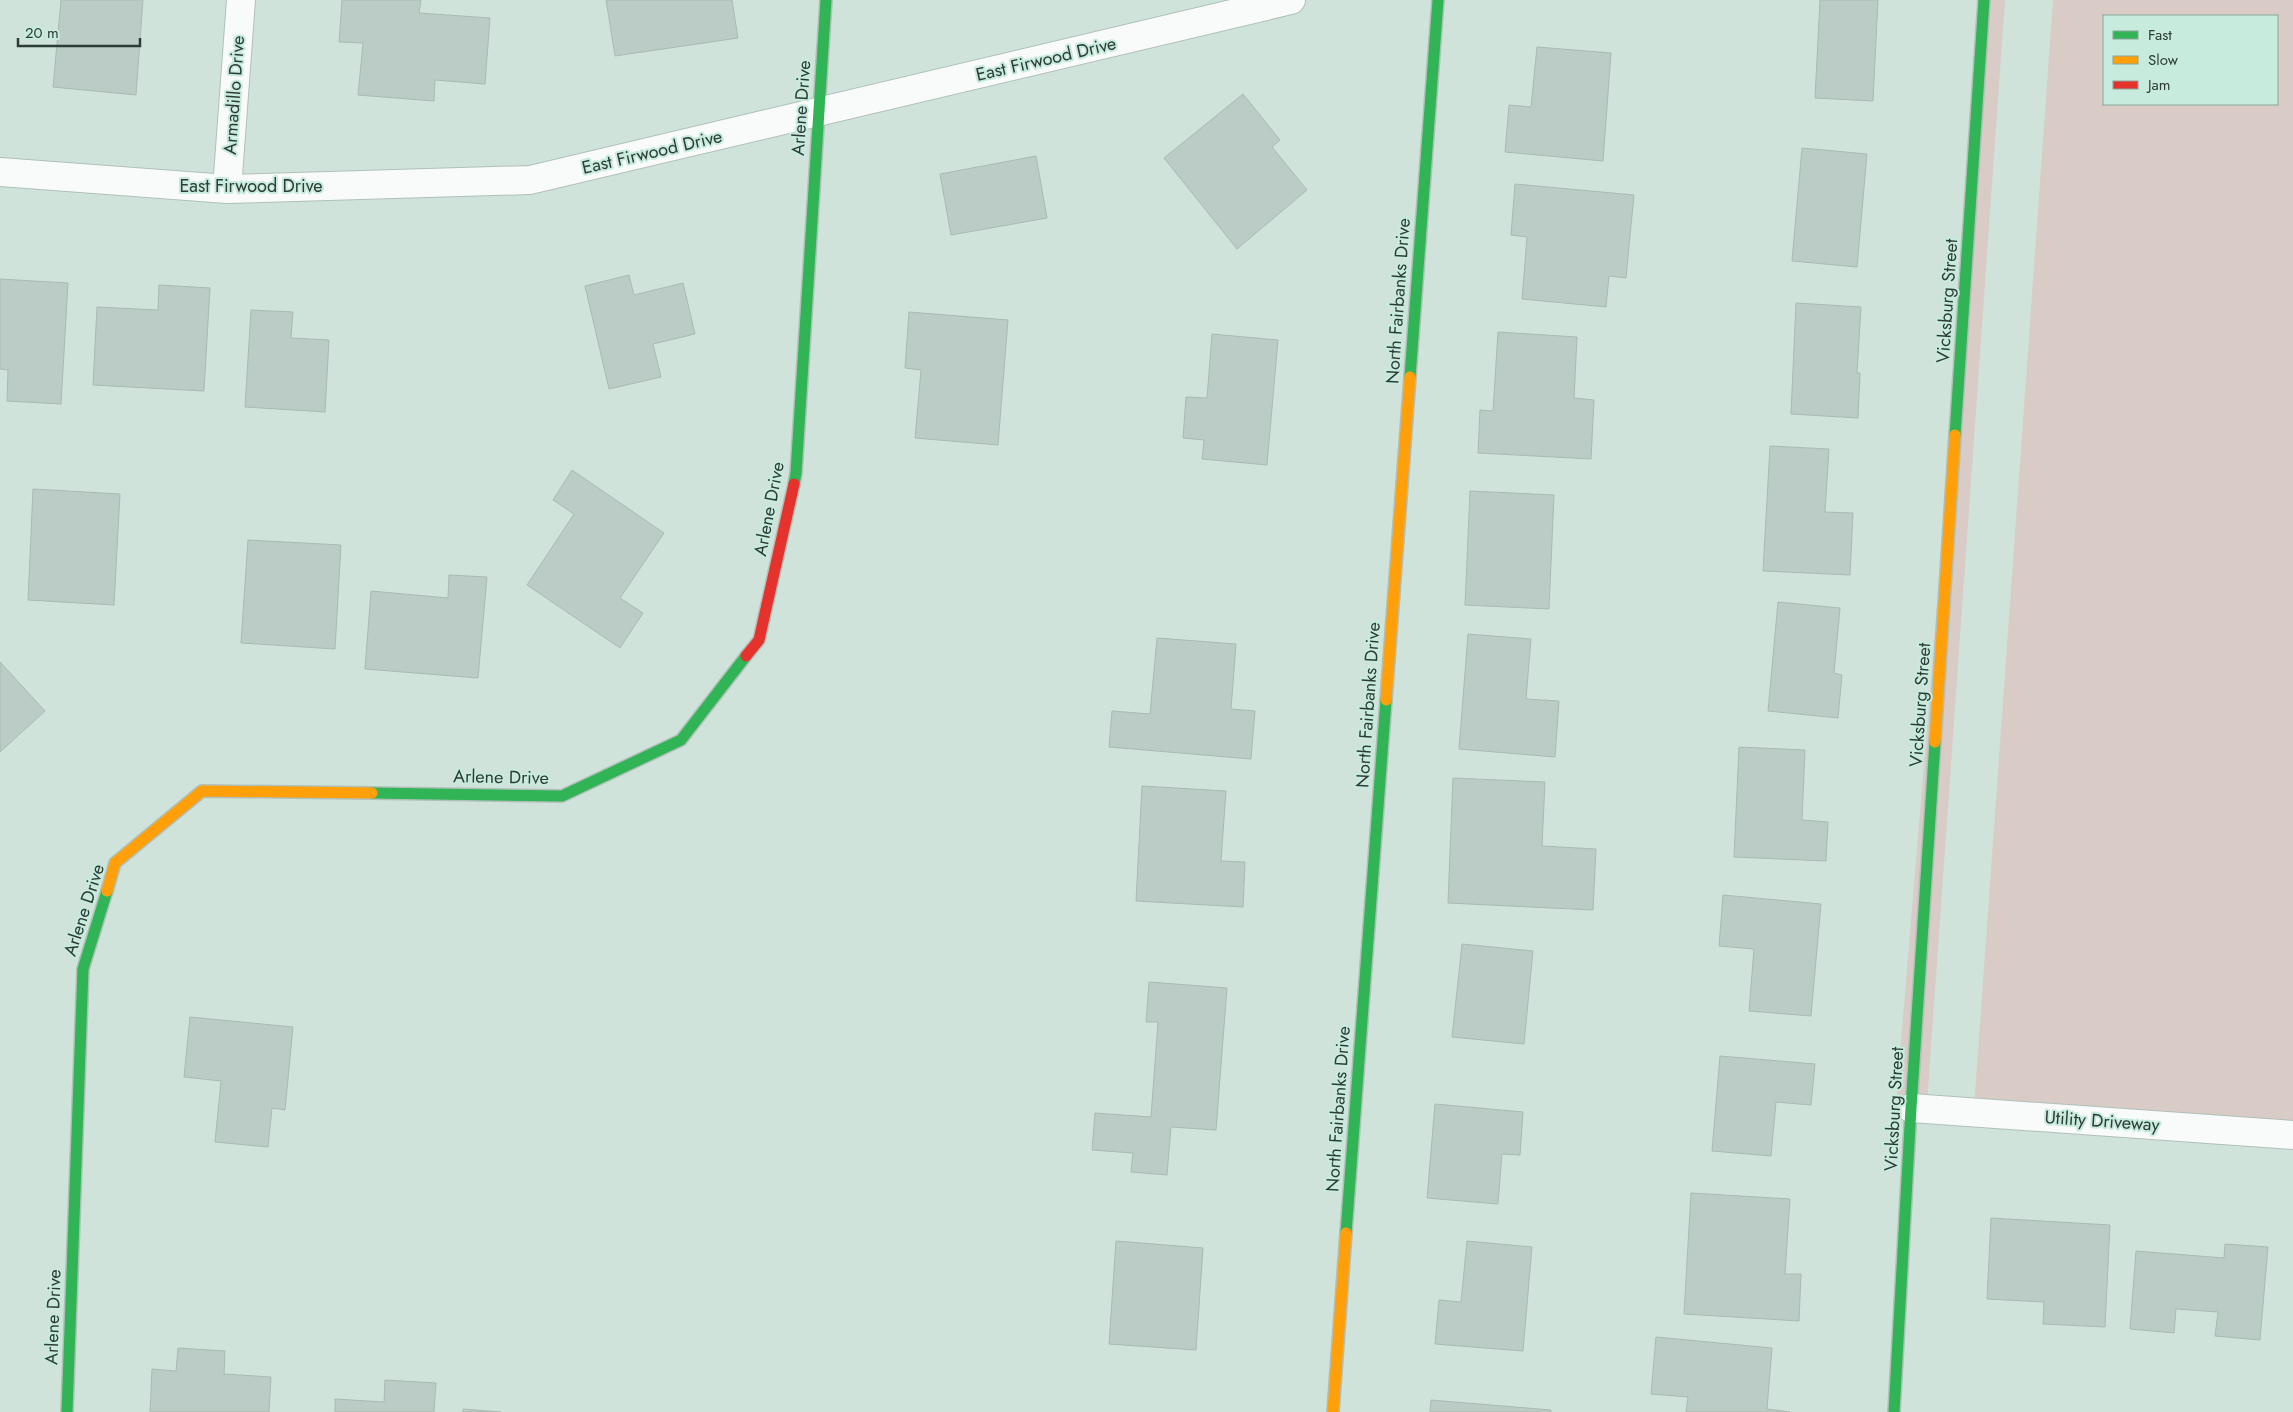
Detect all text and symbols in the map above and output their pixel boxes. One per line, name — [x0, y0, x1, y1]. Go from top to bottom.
scale bar — [18, 15, 140, 47]
legend — [2103, 15, 2278, 105]
text: 20 m — [25, 22, 59, 44]
text: Fast — [2148, 24, 2172, 46]
street label: East Firwood Drive — [973, 30, 1119, 88]
street label: Armadillo Drive — [217, 35, 251, 155]
text: Slow — [2148, 49, 2179, 71]
street label: Arlene Drive — [785, 59, 817, 157]
text: Jam — [2146, 74, 2171, 96]
street label: East Firwood Drive — [579, 123, 725, 181]
street label: East Firwood Drive — [179, 173, 323, 199]
street label: North Fairbanks Drive — [1379, 217, 1417, 385]
street label: Vicksburg Street — [1930, 237, 1964, 364]
street label: Arlene Drive — [747, 460, 791, 558]
street label: North Fairbanks Drive — [1349, 621, 1387, 789]
street label: Vicksburg Street — [1903, 641, 1937, 768]
street label: Arlene Drive — [453, 763, 549, 791]
street label: Arlene Drive — [57, 861, 111, 959]
street label: North Fairbanks Drive — [1319, 1025, 1357, 1193]
street label: Vicksburg Street — [1878, 1045, 1910, 1172]
street label: Utility Driveway — [2044, 1104, 2160, 1138]
street label: Arlene Drive — [38, 1269, 68, 1365]

